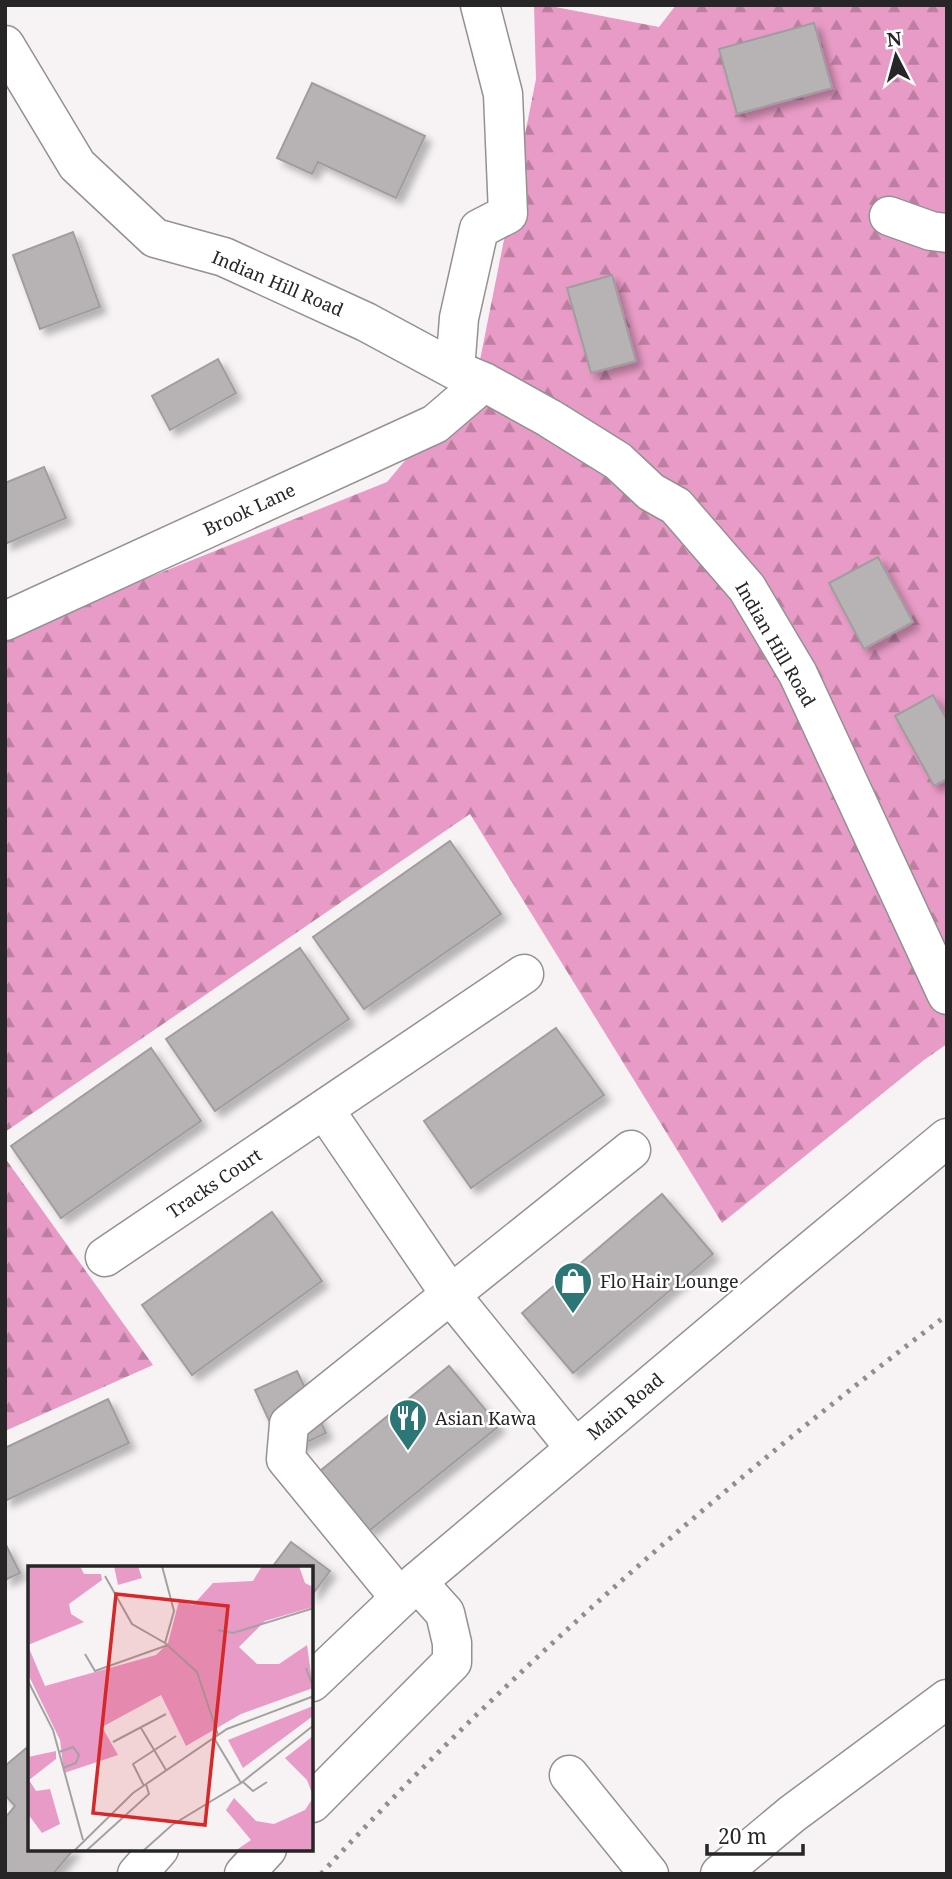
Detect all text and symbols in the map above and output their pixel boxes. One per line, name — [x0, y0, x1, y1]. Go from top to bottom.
north arrow — [861, 21, 931, 91]
text: N — [885, 25, 903, 53]
street label: Indian Hill Road — [209, 244, 347, 322]
street label: Brook Lane — [199, 477, 299, 541]
street label: Indian Hill Road — [730, 577, 822, 711]
street label: Tracks Court — [162, 1143, 266, 1223]
shop icon: Flo Hair Lounge — [552, 1260, 594, 1315]
place label: Flo Hair Lounge — [600, 1269, 739, 1293]
street label: Main Road — [582, 1367, 668, 1445]
restaurant icon: Asian Kawa — [387, 1397, 429, 1452]
place label: Asian Kawa — [435, 1406, 536, 1430]
inset map — [28, 1566, 313, 1851]
scale bar — [707, 1812, 803, 1856]
text: 20 m — [718, 1822, 767, 1850]

